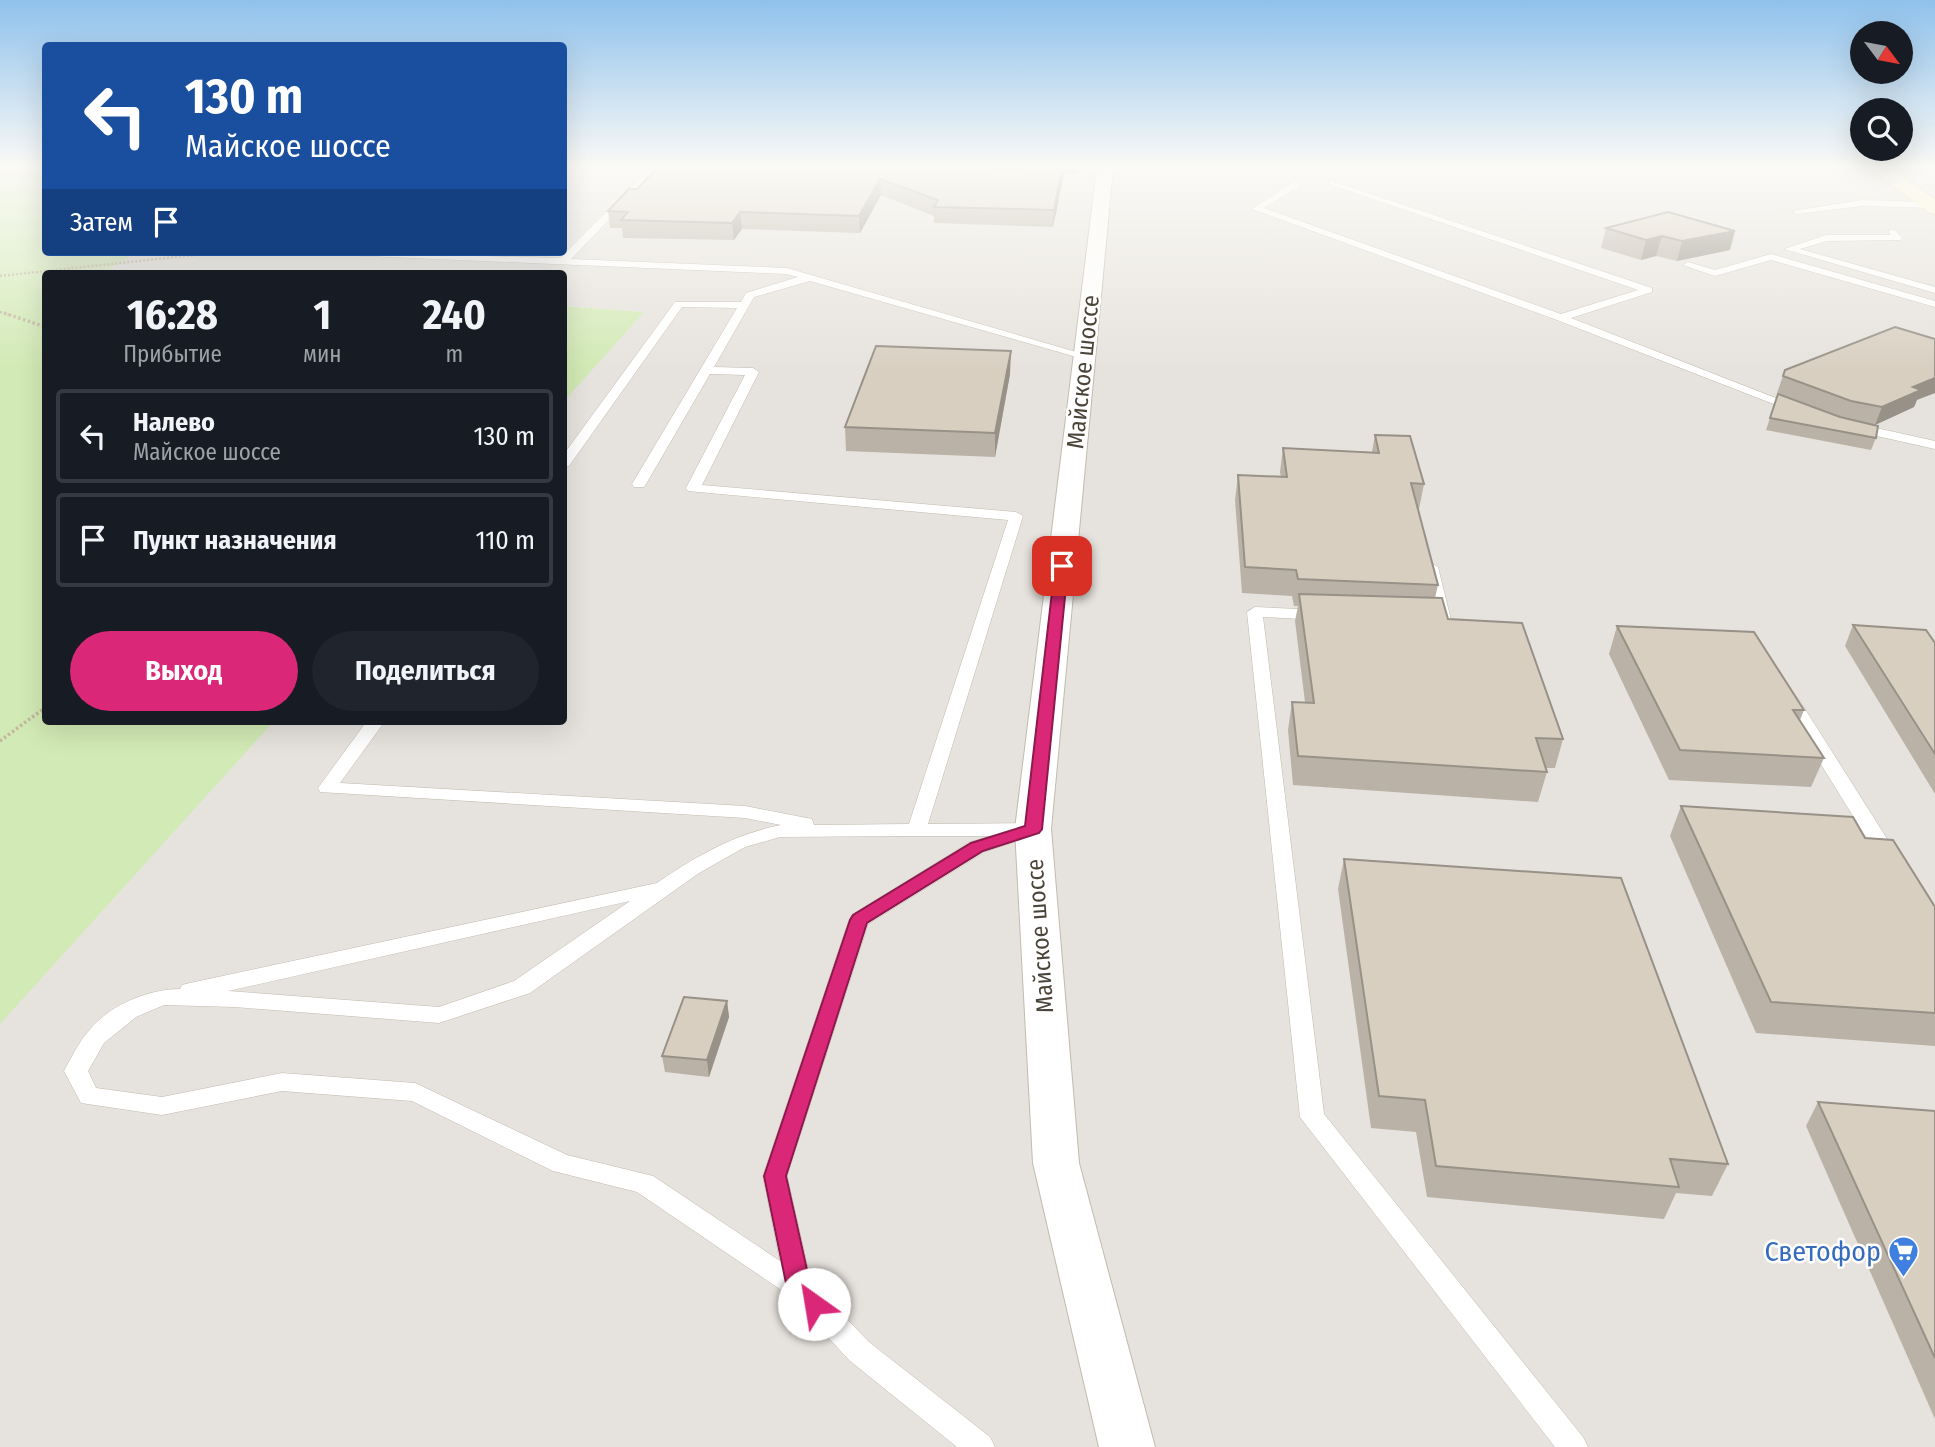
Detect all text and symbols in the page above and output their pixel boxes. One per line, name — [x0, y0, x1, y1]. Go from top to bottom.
north arrow — [1850, 21, 1913, 84]
map controls — [1850, 21, 1913, 161]
text: 130 m — [185, 67, 303, 126]
icon: left — [70, 70, 161, 161]
button: search — [1850, 98, 1913, 161]
text: Майское шоссе — [185, 127, 391, 165]
icon: arrive — [147, 203, 185, 241]
text: Затем — [70, 207, 133, 238]
text: 16:28 — [127, 290, 218, 340]
text: 1 — [313, 290, 331, 340]
text: 240 — [423, 290, 486, 340]
street label: Майское шоссе — [1061, 294, 1105, 450]
text: Прибытие — [123, 340, 222, 368]
text: мин — [303, 340, 342, 368]
text: m — [445, 340, 463, 368]
text: Налево — [133, 407, 215, 438]
icon: left — [74, 417, 112, 455]
text: 130 m — [473, 421, 535, 452]
text: Майское шоссе — [133, 438, 281, 466]
icon: arrive — [74, 521, 112, 559]
text: Пункт назначения — [133, 525, 337, 556]
text: 110 m — [475, 525, 535, 556]
pin — [1032, 536, 1092, 596]
icon: arrive — [1043, 547, 1081, 585]
button: Выход — [70, 631, 298, 711]
button: Поделиться — [312, 631, 539, 711]
street label: Майское шоссе — [1021, 858, 1059, 1014]
supermarket icon: Светофор — [1887, 1234, 1921, 1278]
place label: Светофор — [1764, 1235, 1881, 1268]
position arrow — [777, 1267, 851, 1341]

